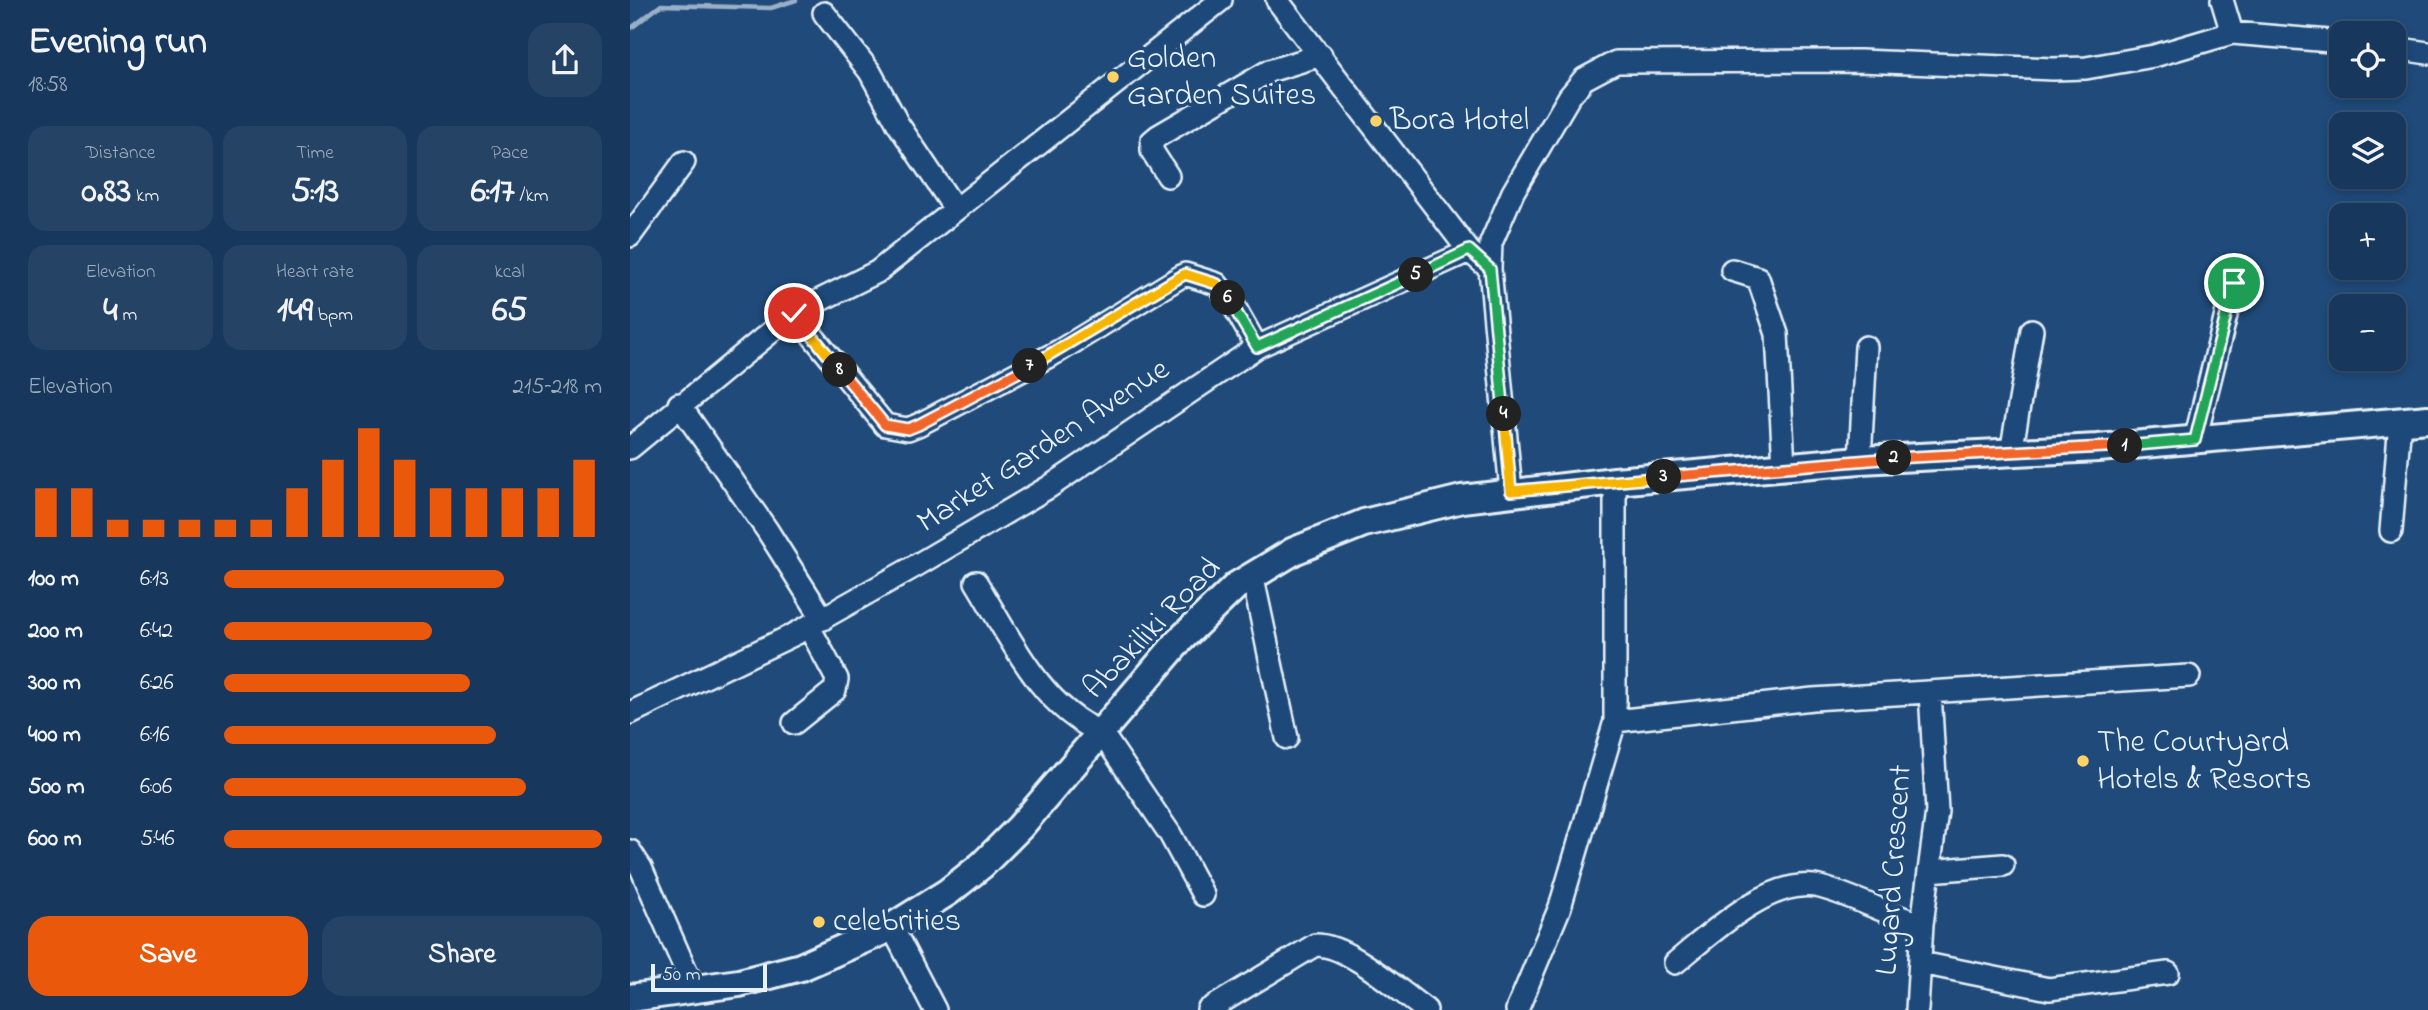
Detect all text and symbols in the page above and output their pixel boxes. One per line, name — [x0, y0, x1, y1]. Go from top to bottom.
text: Evening run — [28, 15, 207, 71]
map controls — [2329, 21, 2406, 371]
button: locate — [2329, 21, 2406, 98]
button: share — [528, 23, 602, 97]
place label: Golden Garden Suites — [1127, 36, 1316, 120]
text: 18:58 — [28, 69, 68, 102]
marker: Golden Garden Suites — [1105, 69, 1121, 85]
place label: Bora Hotel — [1389, 98, 1529, 145]
button: layers — [2329, 112, 2406, 189]
marker: Bora Hotel — [1368, 113, 1384, 129]
text: Distance — [85, 140, 155, 167]
text: Time — [296, 140, 334, 167]
text: Pace — [491, 140, 528, 167]
text: 0.83 — [81, 167, 131, 218]
text: 5:13 — [291, 167, 339, 218]
text: 6:17 — [471, 167, 515, 218]
text: km — [131, 183, 159, 210]
text: /km — [515, 183, 548, 210]
button: + — [2329, 203, 2406, 280]
pin — [2204, 253, 2264, 313]
pin: 5 — [1398, 258, 1434, 292]
text: Elevation — [85, 259, 155, 286]
text: Heart rate — [276, 259, 354, 286]
text: kcal — [495, 259, 525, 286]
text: 5 — [1410, 261, 1421, 288]
icon: arrive — [2215, 264, 2253, 302]
pin: 6 — [1210, 280, 1246, 316]
pin — [764, 283, 824, 343]
text: 6 — [1223, 284, 1232, 311]
text: 4 — [103, 286, 118, 337]
text: 149 — [277, 286, 313, 337]
text: 65 — [492, 286, 527, 337]
icon: check — [775, 294, 813, 332]
button: − — [2329, 294, 2406, 371]
text: m — [118, 302, 137, 329]
text: bpm — [313, 302, 353, 329]
street label: Market Garden Avenue — [908, 347, 1180, 546]
pin: 7 — [1012, 348, 1048, 384]
pin: 8 — [822, 352, 858, 388]
text: 7 — [1026, 352, 1033, 379]
text: 8 — [836, 356, 843, 383]
text: Elevation — [28, 371, 113, 404]
text: 215–218 m — [513, 371, 602, 404]
pin: 4 — [1486, 396, 1522, 432]
text: 4 — [1500, 400, 1507, 427]
pin: 1 — [2108, 428, 2142, 464]
text: 1 — [2121, 432, 2128, 459]
pin: 2 — [1876, 440, 1912, 476]
text: 2 — [1889, 444, 1898, 471]
pin: 3 — [1646, 460, 1682, 494]
text: 3 — [1660, 463, 1667, 490]
street label: Abakiliki Road — [1073, 547, 1233, 711]
text: 100 m — [28, 563, 79, 596]
text: 6:13 — [140, 563, 169, 596]
text: 200 m — [28, 615, 83, 648]
text: 6:42 — [140, 615, 173, 648]
text: 300 m — [28, 667, 81, 700]
text: 6:26 — [140, 667, 174, 700]
text: 400 m — [28, 719, 81, 752]
text: 6:16 — [140, 719, 170, 752]
place label: The Courtyard Hotels & Resorts — [2097, 720, 2312, 804]
marker: The Courtyard Hotels & Resorts — [2075, 753, 2091, 769]
street label: Lugard Crescent — [1864, 763, 1926, 977]
text: 500 m — [28, 771, 85, 804]
text: 6:06 — [140, 771, 172, 804]
text: 600 m — [28, 823, 82, 856]
text: 5:46 — [140, 823, 175, 856]
place label: celebrities — [833, 899, 961, 946]
marker: celebrities — [811, 914, 827, 930]
button: Save — [28, 916, 308, 996]
button: Share — [322, 916, 602, 996]
scale bar — [651, 961, 766, 993]
text: 50 m — [662, 962, 701, 989]

